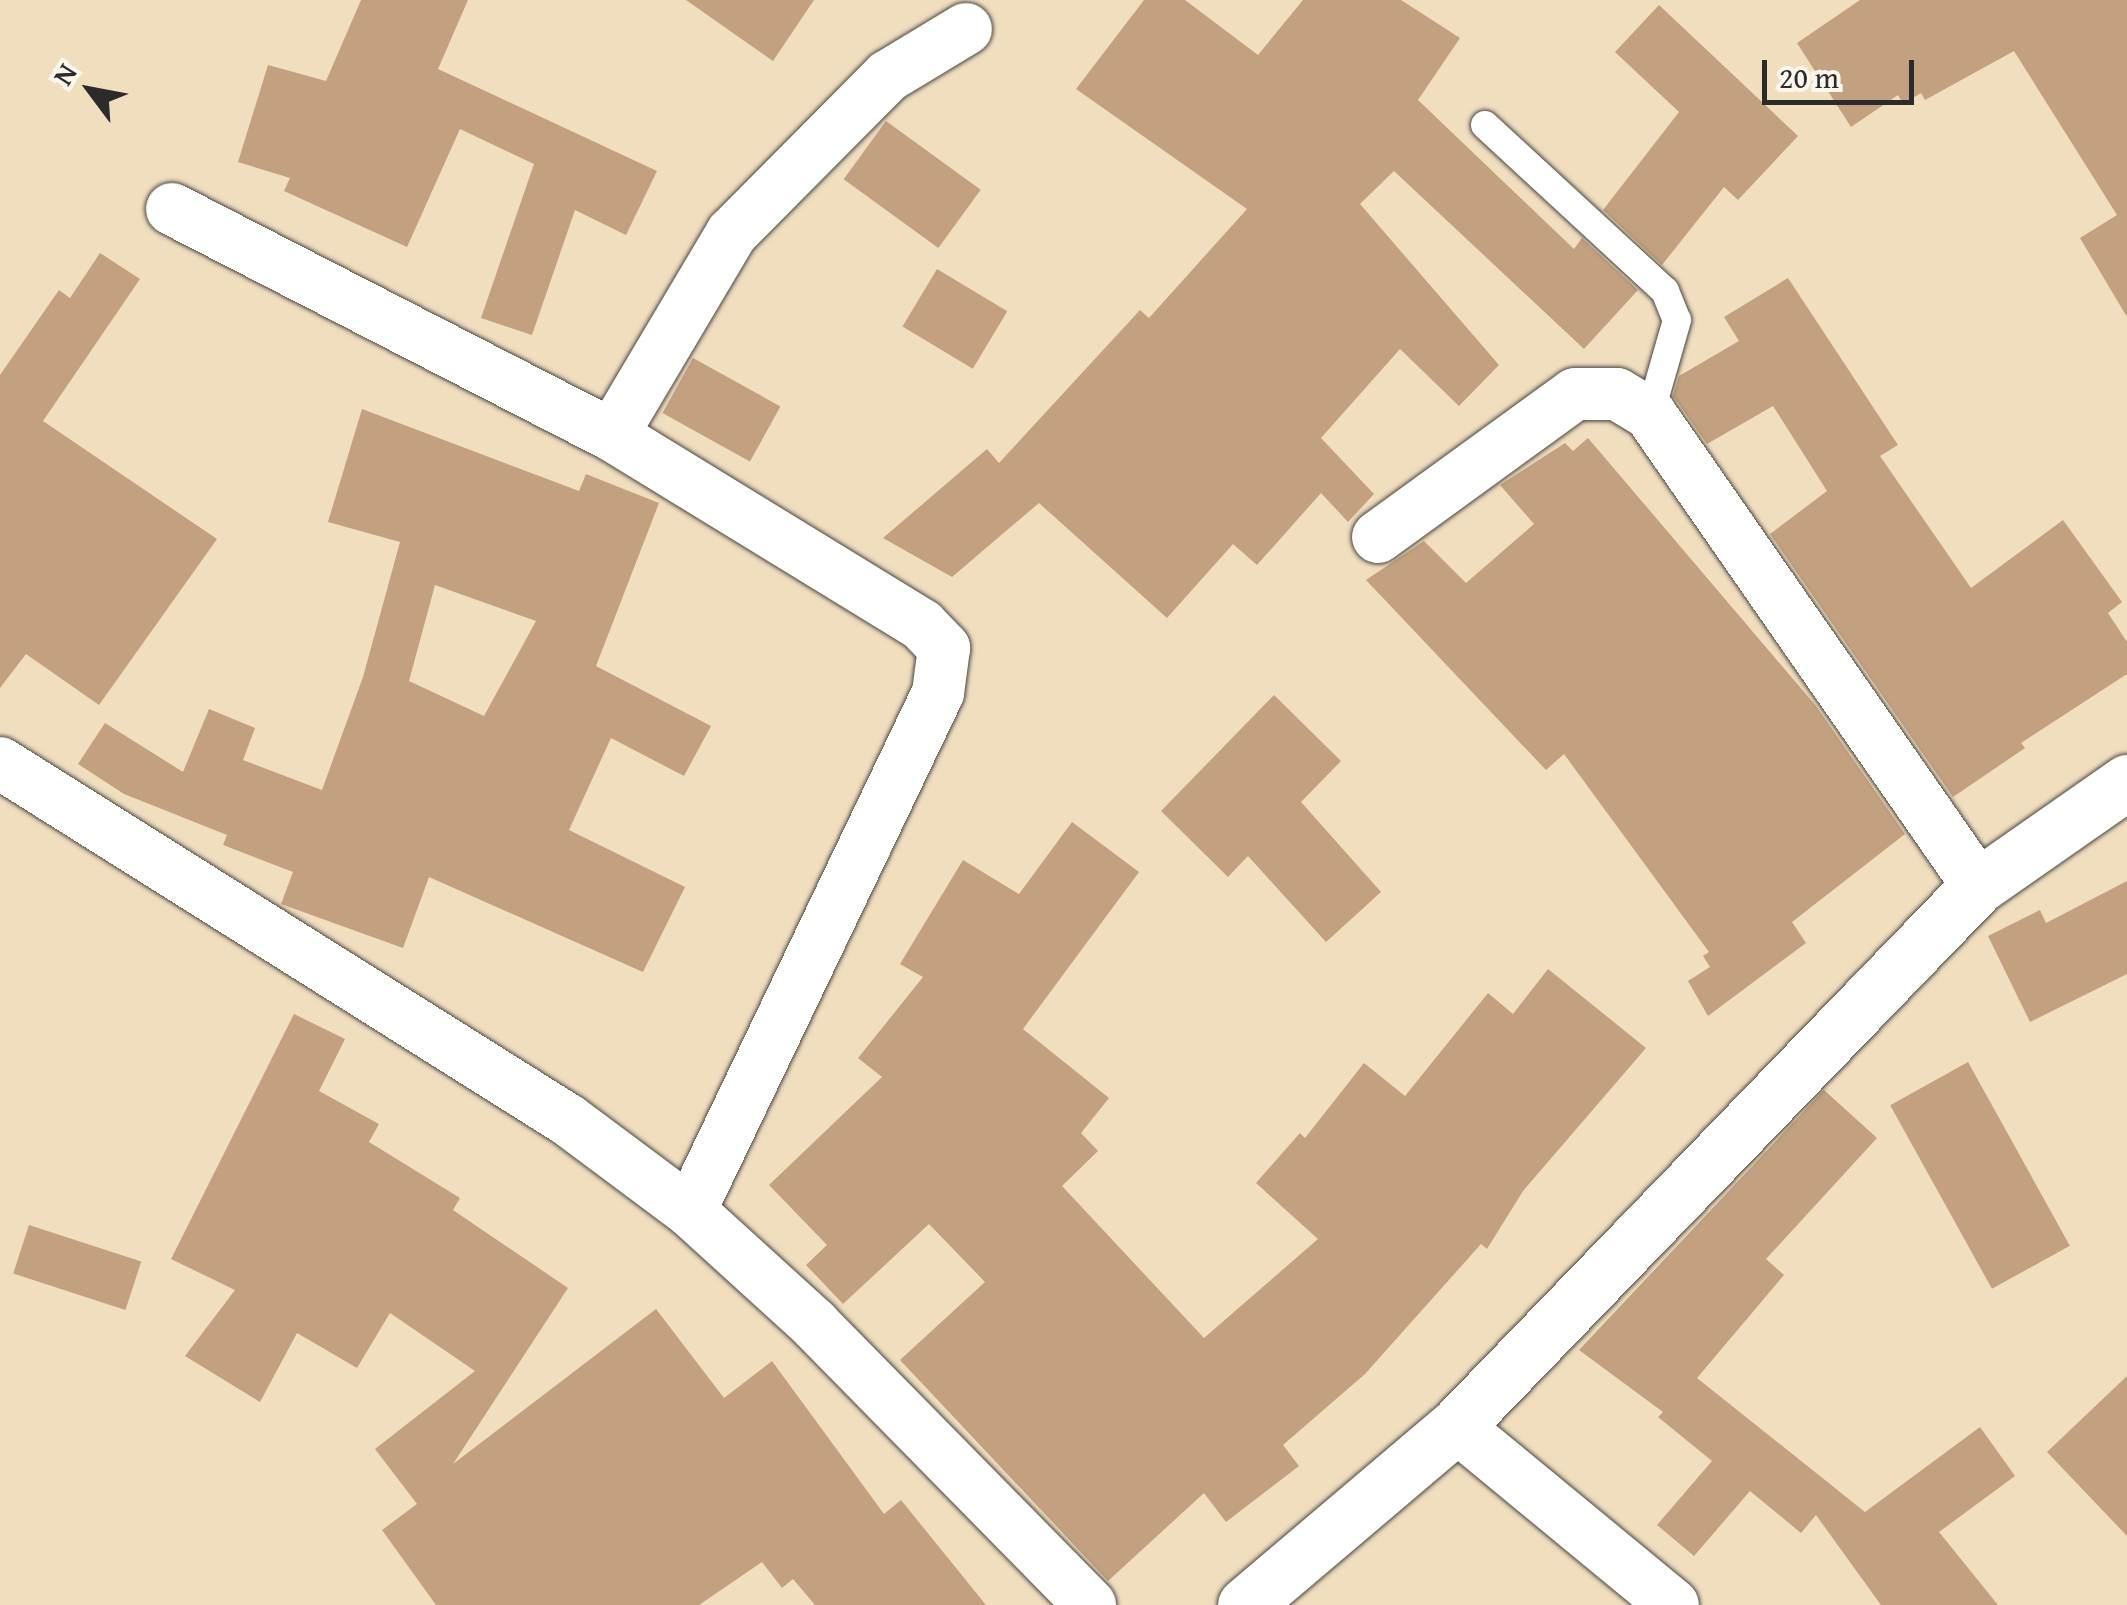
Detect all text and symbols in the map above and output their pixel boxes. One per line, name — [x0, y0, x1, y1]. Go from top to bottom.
north arrow — [40, 40, 140, 140]
scale bar — [1767, 40, 1920, 102]
text: N — [42, 55, 86, 93]
text: 20 m — [1779, 55, 1839, 99]

